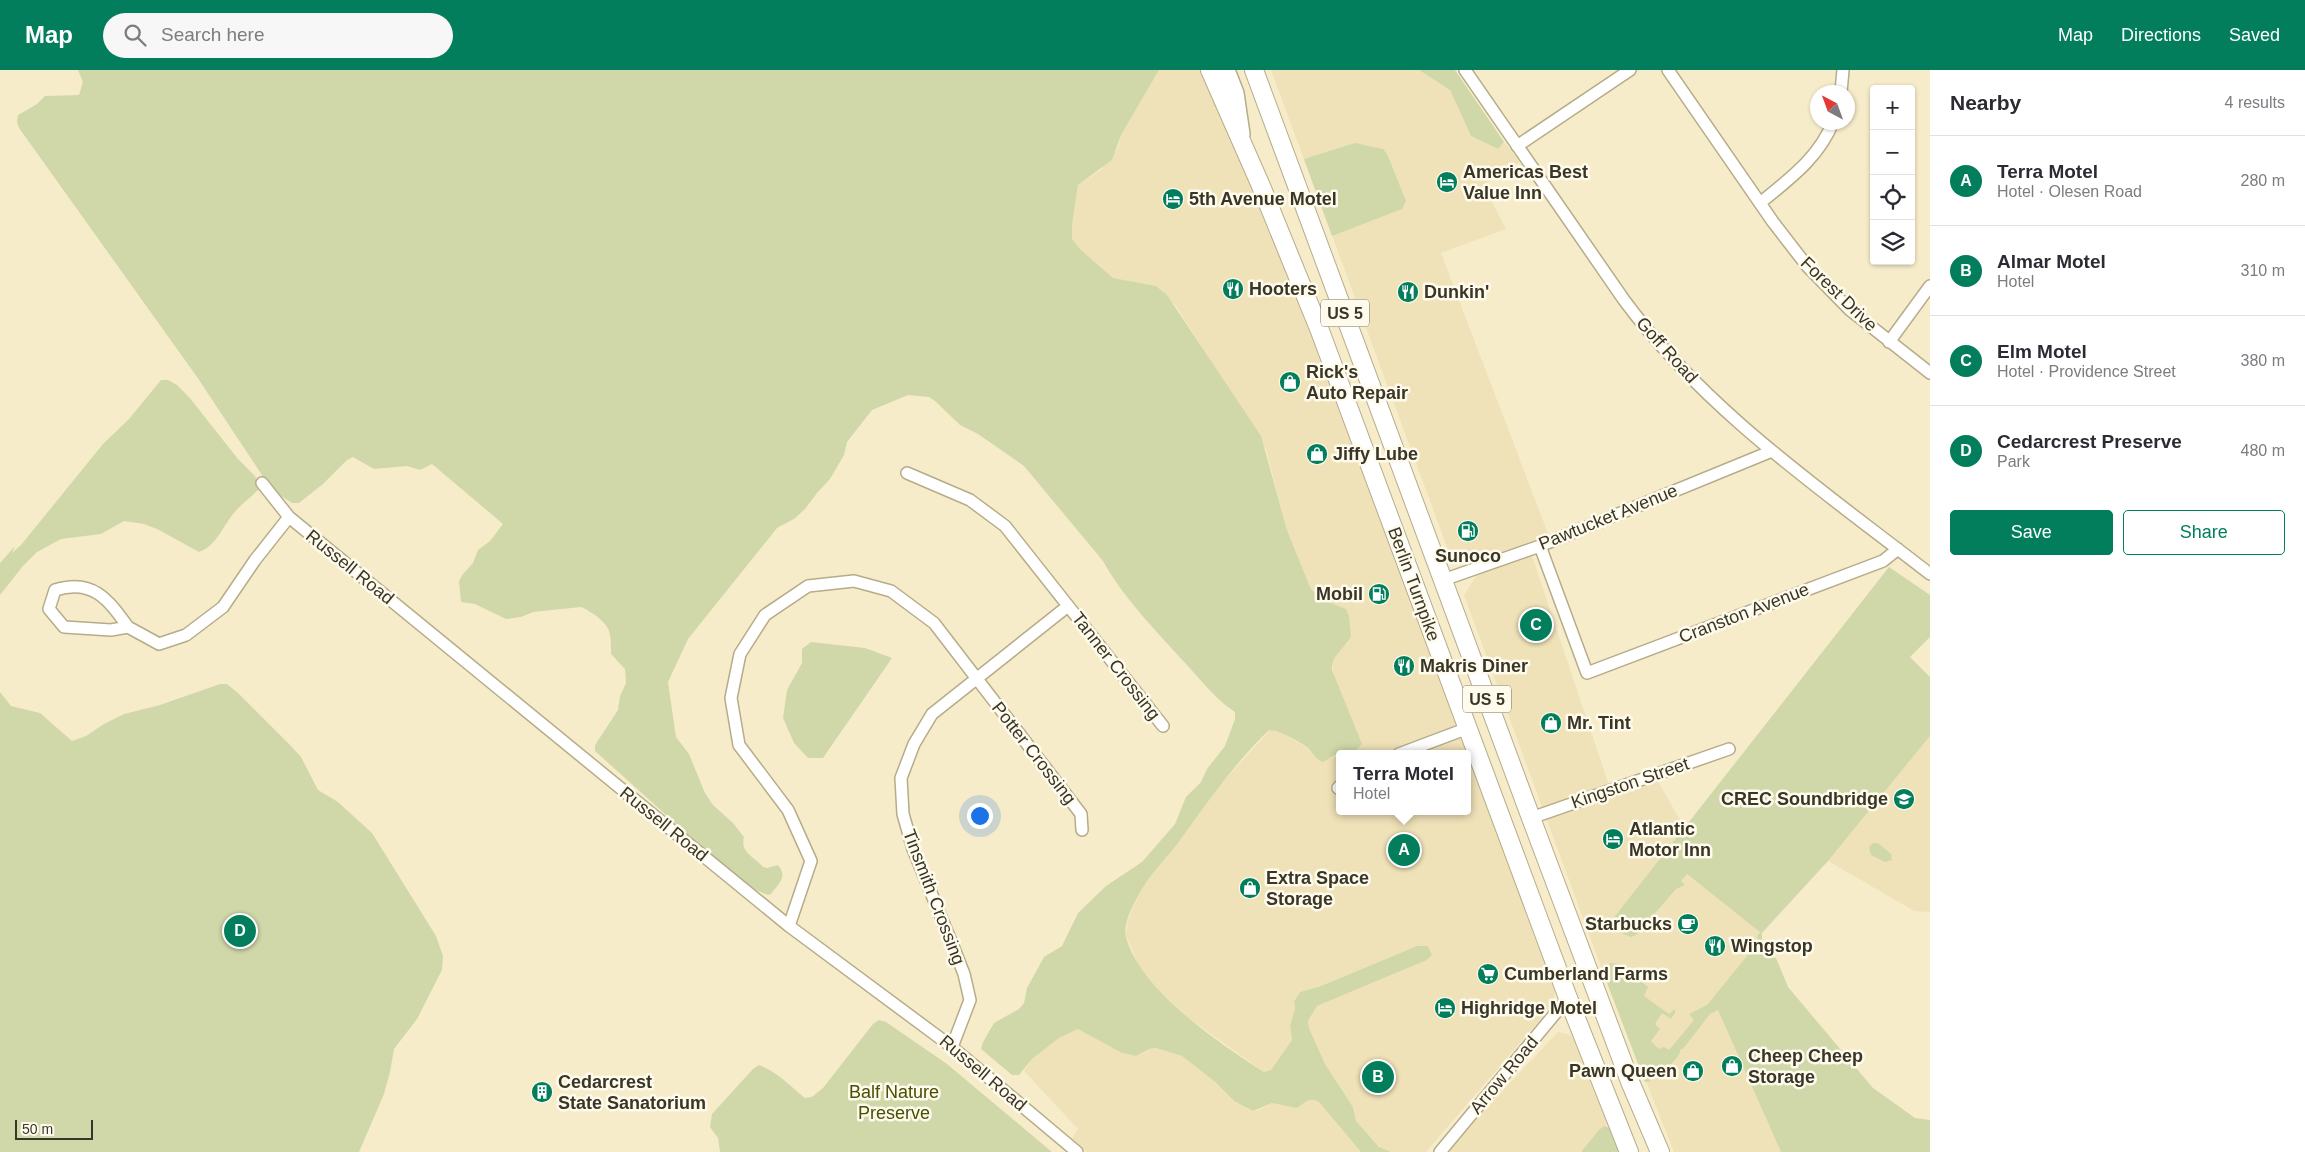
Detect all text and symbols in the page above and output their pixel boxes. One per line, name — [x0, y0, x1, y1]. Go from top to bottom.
search box — [103, 13, 453, 58]
text: Map — [25, 21, 73, 48]
icon: search — [121, 21, 149, 49]
text: Search here — [161, 24, 265, 45]
text: Map — [2058, 25, 2093, 45]
text: Directions — [2121, 25, 2201, 45]
text: Saved — [2229, 25, 2280, 45]
north arrow — [1810, 85, 1855, 130]
map controls — [1870, 85, 1915, 265]
button: + — [1870, 85, 1915, 130]
text: Nearby — [1950, 91, 2021, 114]
text: 4 results — [2225, 94, 2285, 111]
button: − — [1870, 130, 1915, 175]
text: Terra Motel — [1997, 161, 2098, 182]
place label: Americas Best Value Inn — [1463, 162, 1588, 203]
hotel icon: Americas Best Value Inn — [1435, 170, 1459, 194]
text: A — [1960, 172, 1972, 189]
text: 280 m — [2241, 172, 2285, 189]
button: locate — [1870, 175, 1915, 220]
text: Hotel · Olesen Road — [1997, 183, 2142, 200]
hotel icon: 5th Avenue Motel — [1161, 187, 1185, 211]
place label: 5th Avenue Motel — [1189, 189, 1337, 209]
button: layers — [1870, 220, 1915, 265]
text: Almar Motel — [1997, 251, 2106, 272]
street label: Forest Drive — [1797, 253, 1881, 335]
text: B — [1960, 262, 1972, 279]
text: 310 m — [2241, 262, 2285, 279]
text: Hotel — [1997, 273, 2034, 290]
restaurant icon: Hooters — [1221, 277, 1245, 301]
place label: Hooters — [1249, 279, 1317, 299]
restaurant icon: Dunkin' — [1396, 280, 1420, 304]
place label: Dunkin' — [1424, 282, 1489, 302]
road number: US 5 — [1321, 300, 1369, 326]
street label: Goff Road — [1632, 313, 1702, 387]
text: Elm Motel — [1997, 341, 2087, 362]
text: C — [1960, 352, 1972, 369]
text: 380 m — [2241, 352, 2285, 369]
place label: Rick's Auto Repair — [1306, 362, 1408, 403]
text: Hotel · Providence Street — [1997, 363, 2176, 380]
shop icon: Rick's Auto Repair — [1278, 370, 1302, 394]
text: Cedarcrest Preserve — [1997, 431, 2182, 452]
shop icon: Jiffy Lube — [1305, 442, 1329, 466]
text: D — [1960, 442, 1972, 459]
text: 480 m — [2241, 442, 2285, 459]
place label: Jiffy Lube — [1333, 444, 1418, 464]
text: Park — [1997, 453, 2030, 470]
street label: Pawtucket Avenue — [1536, 480, 1680, 554]
button: Save — [1950, 510, 2113, 555]
button: Share — [2123, 510, 2285, 555]
fuel station icon: Sunoco — [1456, 519, 1480, 543]
street label: Berlin Turnpike — [1384, 524, 1444, 644]
street label: Russell Road — [302, 526, 398, 608]
place label: Sunoco — [1435, 546, 1501, 566]
street label: Cranston Avenue — [1676, 579, 1812, 647]
fuel station icon: Mobil — [1367, 582, 1391, 606]
place label: Mobil — [1316, 584, 1363, 604]
pin: C — [1520, 606, 1552, 644]
street label: Tanner Crossing — [1068, 608, 1164, 724]
restaurant icon: Makris Diner — [1392, 654, 1416, 678]
place label: Makris Diner — [1420, 656, 1528, 676]
road number: US 5 — [1463, 686, 1511, 712]
street label: Potter Crossing — [988, 698, 1080, 808]
shop icon: Mr. Tint — [1539, 711, 1563, 735]
place label: Mr. Tint — [1567, 713, 1631, 733]
popup — [1336, 750, 1471, 815]
street label: Kingston Street — [1569, 754, 1691, 812]
text: Terra Motel — [1353, 763, 1454, 784]
street label: Russell Road — [616, 783, 712, 865]
text: Hotel — [1353, 785, 1390, 802]
school or university icon: CREC Soundbridge — [1892, 787, 1916, 811]
place label: CREC Soundbridge — [1721, 789, 1888, 809]
your location — [967, 803, 993, 829]
place label: Atlantic Motor Inn — [1629, 819, 1711, 860]
street label: Tinsmith Crossing — [899, 826, 969, 968]
hotel icon: Atlantic Motor Inn — [1601, 827, 1625, 851]
pin: A — [1388, 831, 1420, 869]
place label: Extra Space Storage — [1266, 868, 1369, 909]
shop icon: Extra Space Storage — [1238, 876, 1262, 900]
pin: D — [224, 912, 256, 950]
cafe icon: Starbucks — [1676, 912, 1700, 936]
place label: Starbucks — [1585, 914, 1672, 934]
restaurant icon: Wingstop — [1703, 934, 1727, 958]
place label: Wingstop — [1731, 936, 1813, 956]
supermarket icon: Cumberland Farms — [1476, 962, 1500, 986]
place label: Cumberland Farms — [1504, 964, 1668, 984]
hotel icon: Highridge Motel — [1433, 996, 1457, 1020]
place label: Highridge Motel — [1461, 998, 1597, 1018]
street label: Russell Road — [936, 1031, 1030, 1115]
street label: Arrow Road — [1466, 1032, 1542, 1118]
place label: Cheep Cheep Storage — [1748, 1046, 1863, 1087]
shop icon: Cheep Cheep Storage — [1720, 1054, 1744, 1078]
pin: B — [1362, 1058, 1394, 1096]
shop icon: Pawn Queen — [1681, 1059, 1705, 1083]
place label: Pawn Queen — [1569, 1061, 1677, 1081]
place label: Cedarcrest State Sanatorium — [558, 1072, 706, 1113]
building icon: Cedarcrest State Sanatorium — [530, 1080, 554, 1104]
park label: Balf Nature Preserve — [849, 1082, 939, 1123]
scale bar — [15, 1117, 92, 1140]
text: 50 m — [22, 1121, 53, 1137]

